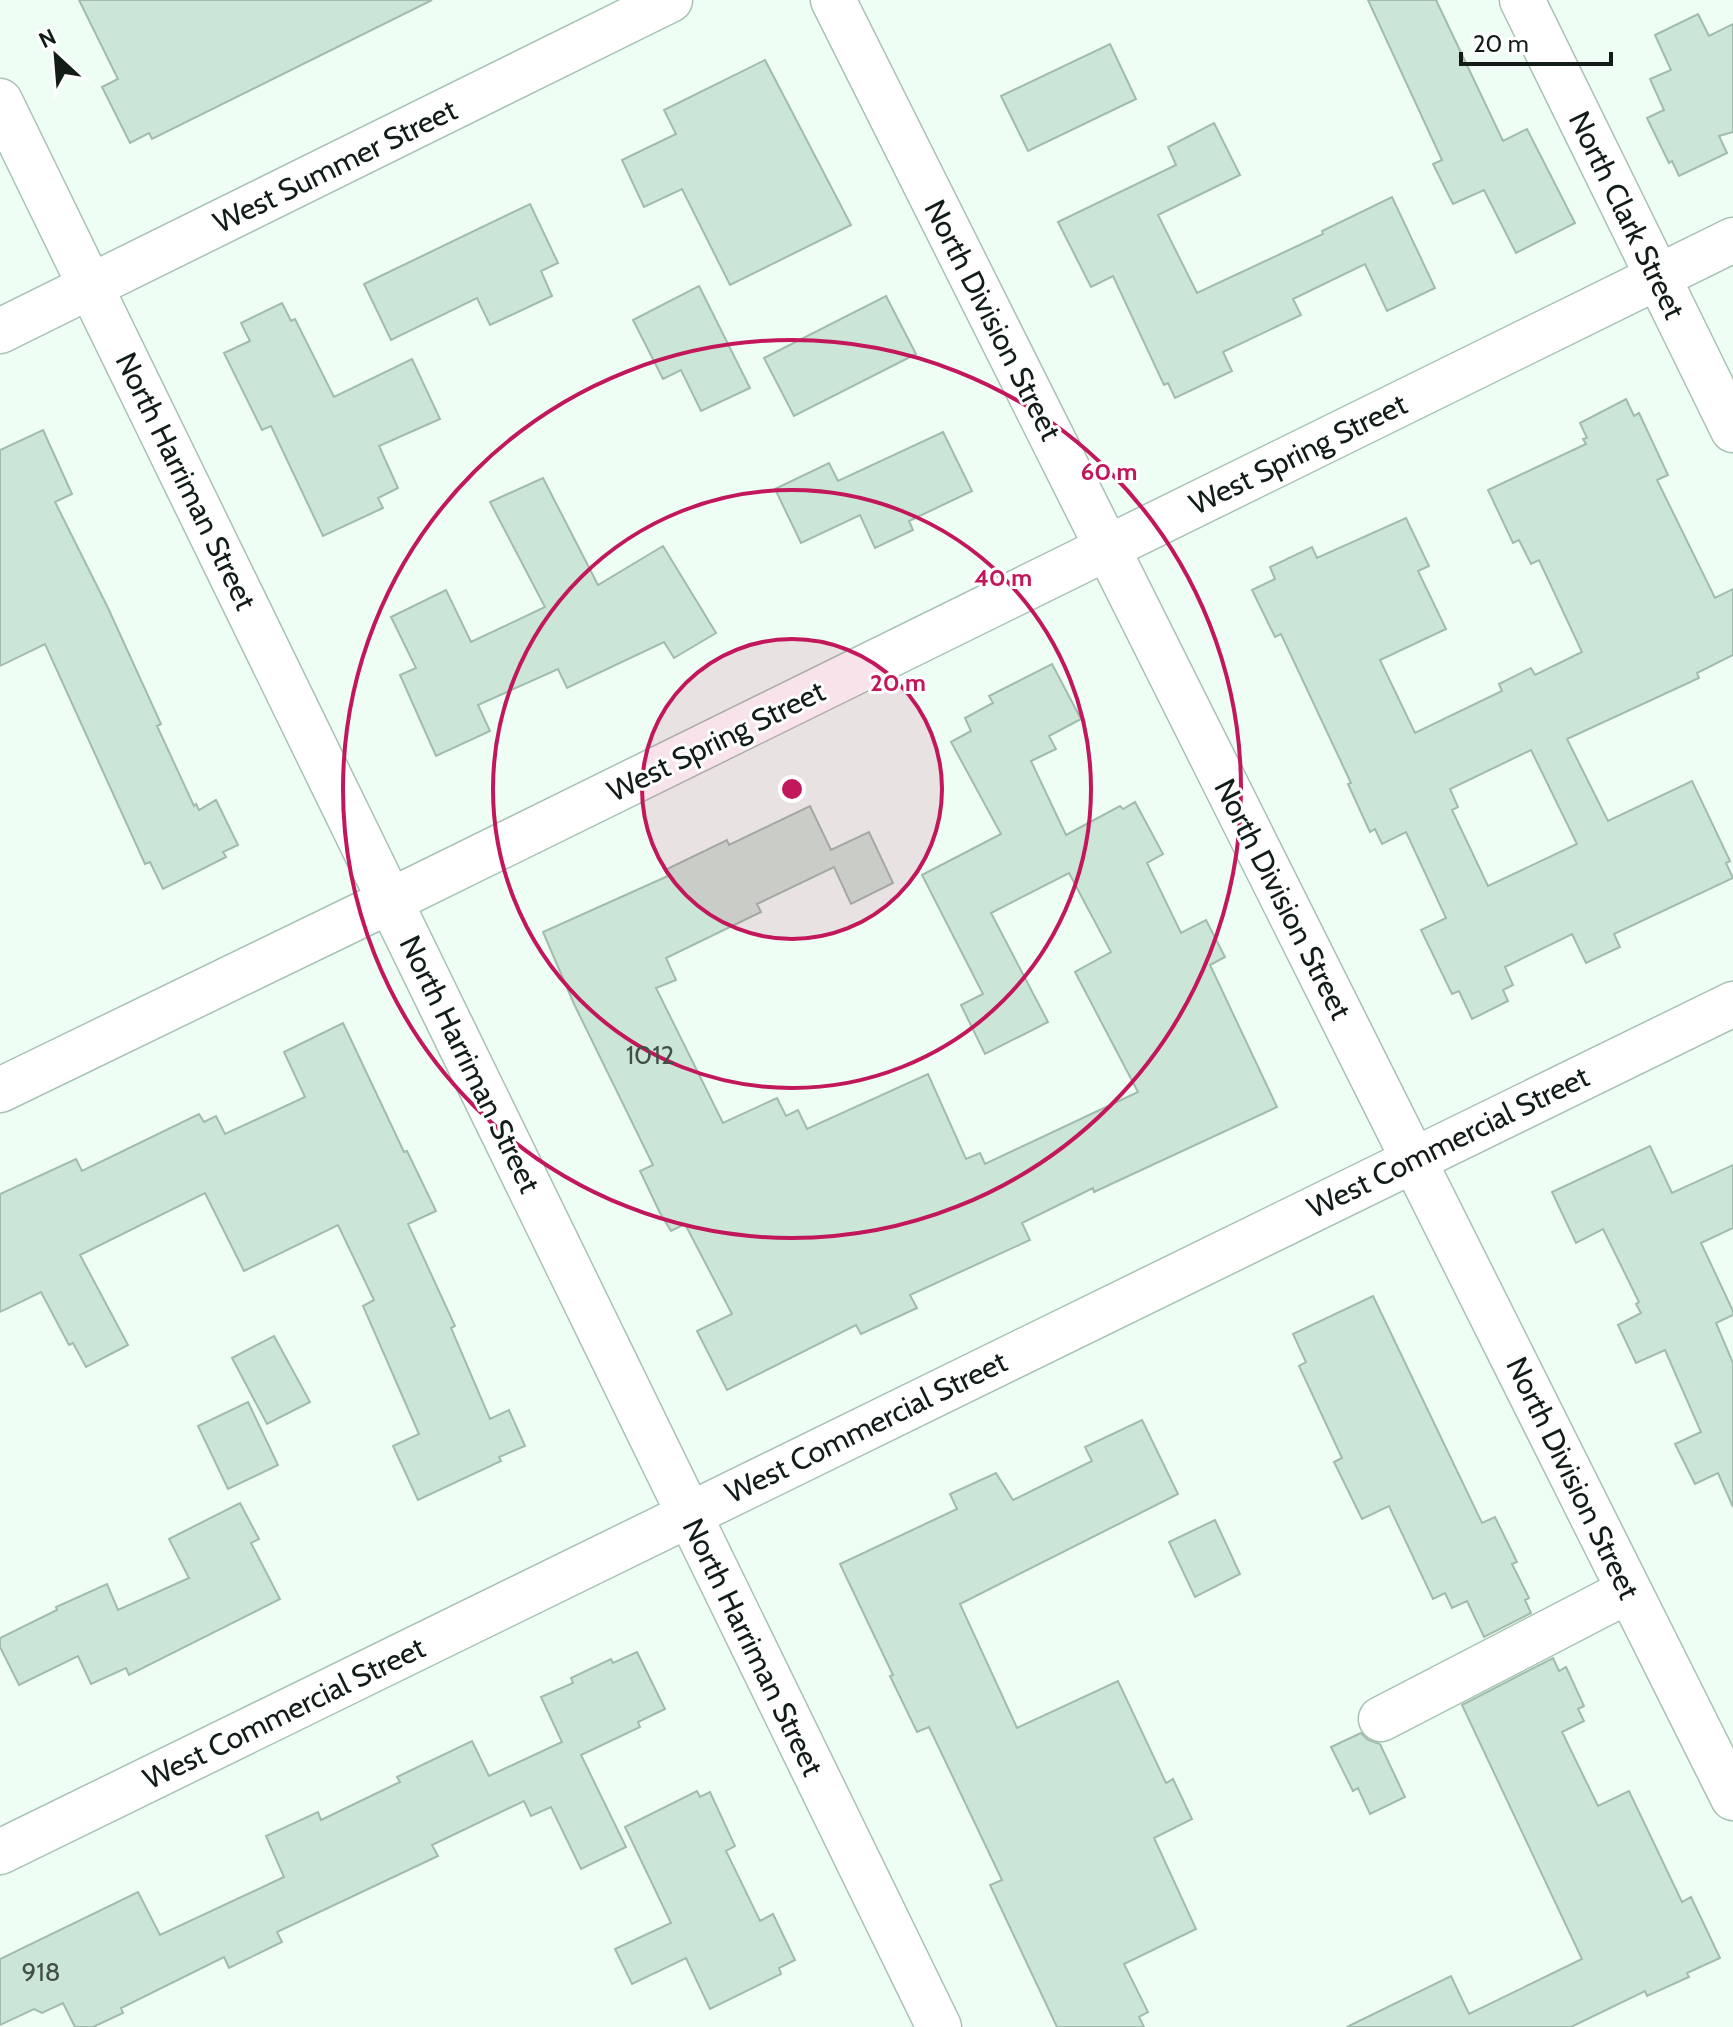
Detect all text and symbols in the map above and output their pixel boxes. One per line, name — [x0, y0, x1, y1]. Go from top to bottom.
north arrow — [16, 16, 96, 96]
scale bar — [1461, 16, 1611, 66]
text: N — [35, 23, 60, 54]
text: 20 m — [1473, 29, 1529, 58]
street label: West Summer Street — [207, 91, 463, 241]
street label: North Clark Street — [1561, 105, 1693, 325]
street label: North Division Street — [916, 194, 1070, 446]
street label: North Harriman Street — [108, 346, 264, 616]
street label: West Spring Street — [1183, 385, 1413, 523]
text: 60 m — [1081, 457, 1137, 486]
text: 40 m — [974, 563, 1032, 592]
text: 20 m — [870, 668, 926, 697]
street label: West Spring Street — [601, 672, 831, 810]
street label: North Division Street — [1206, 773, 1360, 1025]
centre of rings — [778, 775, 806, 803]
street label: North Harriman Street — [392, 929, 548, 1199]
house number: 1012 — [626, 1039, 674, 1071]
street label: West Commercial Street — [1301, 1058, 1595, 1226]
street label: West Commercial Street — [719, 1343, 1013, 1511]
street label: North Division Street — [1498, 1351, 1648, 1605]
street label: North Harriman Street — [675, 1512, 831, 1782]
street label: West Commercial Street — [137, 1629, 431, 1797]
house number: 918 — [21, 1956, 61, 1988]

